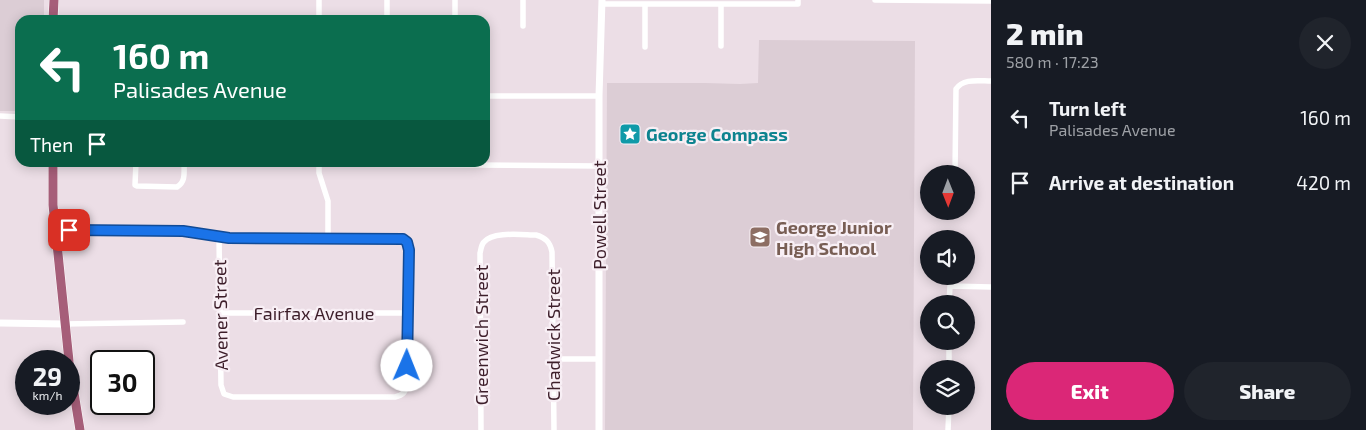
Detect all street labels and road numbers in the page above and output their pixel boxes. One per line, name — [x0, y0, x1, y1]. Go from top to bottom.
street label: Powell Street — [588, 160, 610, 270]
street label: Avener Street — [208, 259, 232, 371]
street label: Greenwich Street — [470, 265, 492, 405]
street label: Chadwick Street — [542, 269, 564, 401]
street label: Fairfax Avenue — [254, 302, 374, 324]

